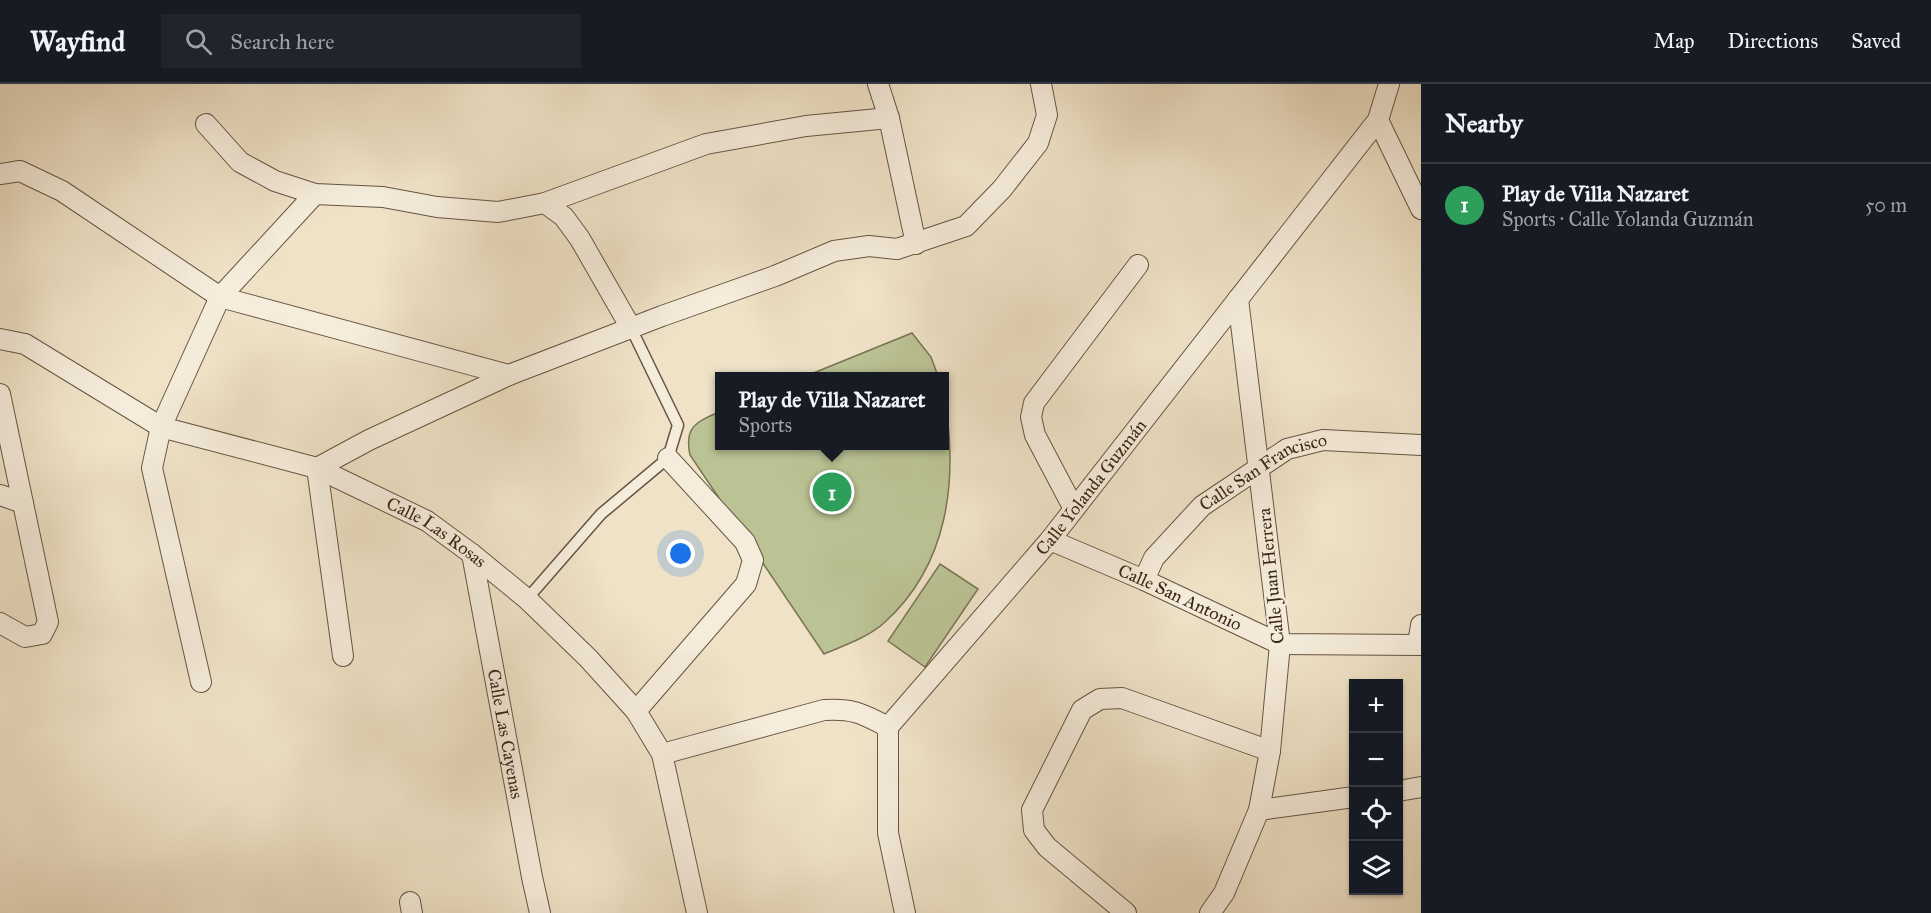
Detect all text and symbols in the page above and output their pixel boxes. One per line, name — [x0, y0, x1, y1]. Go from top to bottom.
search box — [161, 14, 581, 68]
text: Wayfind — [30, 24, 125, 59]
icon: search — [182, 25, 215, 58]
text: Search here — [230, 28, 334, 55]
text: Map — [1654, 28, 1695, 54]
text: Directions — [1728, 28, 1818, 54]
text: Saved — [1851, 28, 1901, 54]
text: Nearby — [1445, 107, 1523, 139]
text: Play de Villa Nazaret — [1502, 180, 1689, 207]
text: 1 — [1461, 193, 1468, 217]
text: 50 m — [1865, 193, 1907, 217]
text: Sports · Calle Yolanda Guzmán — [1502, 207, 1754, 231]
popup — [715, 372, 949, 450]
text: Play de Villa Nazaret — [739, 386, 925, 413]
text: Sports — [739, 413, 792, 437]
street label: Calle Yolanda Guzmán — [1031, 415, 1151, 560]
street label: Calle San Francisco — [1195, 428, 1329, 516]
pin: 1 — [812, 470, 852, 514]
street label: Calle Las Rosas — [383, 492, 491, 572]
street label: Calle Juan Herrera — [1253, 506, 1290, 645]
your location — [666, 539, 695, 568]
street label: Calle San Antonio — [1115, 559, 1245, 635]
street label: Calle Las Cayenas — [483, 667, 528, 801]
map controls — [1349, 679, 1403, 895]
button: + — [1349, 679, 1403, 733]
button: − — [1349, 733, 1403, 787]
button: locate — [1349, 787, 1403, 841]
button: layers — [1349, 841, 1403, 895]

